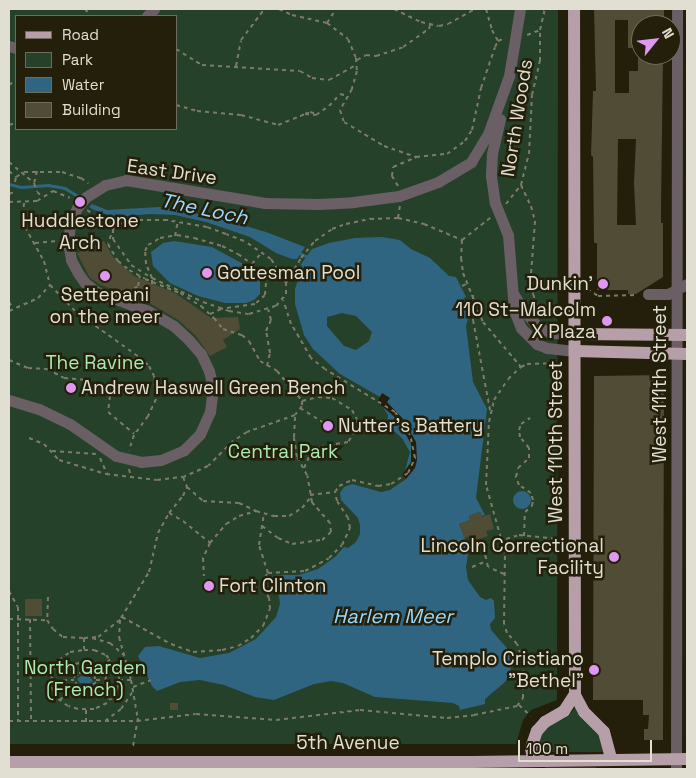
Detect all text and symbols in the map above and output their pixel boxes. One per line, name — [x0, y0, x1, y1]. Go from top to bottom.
legend — [15, 15, 178, 130]
north arrow — [631, 15, 681, 65]
text: Road — [62, 25, 99, 44]
text: N — [658, 25, 678, 42]
text: Park — [62, 50, 93, 69]
street label: North Woods — [496, 58, 538, 178]
text: Water — [62, 75, 104, 94]
text: Building — [62, 100, 121, 119]
street label: East Drive — [126, 154, 218, 190]
water label: The Loch — [158, 188, 250, 230]
marker: Huddlestone Arch — [74, 196, 86, 208]
place label: Huddlestone Arch — [21, 210, 139, 254]
place label: Gottesman Pool — [217, 262, 360, 284]
marker: Gottesman Pool — [201, 267, 213, 279]
marker: Settepani on the meer — [99, 270, 111, 282]
place label: Dunkin' — [526, 273, 593, 295]
marker: Dunkin' — [597, 278, 609, 290]
place label: Settepani on the meer — [50, 284, 160, 328]
place label: 110 St–Malcolm X Plaza — [455, 299, 596, 343]
street label: West 111th Street — [649, 305, 671, 463]
marker: 110 St–Malcolm X Plaza — [600, 314, 614, 328]
park label: The Ravine — [45, 352, 145, 374]
street label: West 110th Street — [545, 361, 567, 523]
place label: Andrew Haswell Green Bench — [81, 377, 345, 399]
marker: Andrew Haswell Green Bench — [65, 382, 77, 394]
place label: Nutter's Battery — [338, 415, 483, 437]
marker: Nutter's Battery — [322, 420, 334, 432]
park label: Central Park — [228, 441, 338, 463]
place label: Lincoln Correctional Facility — [421, 535, 604, 579]
marker: Lincoln Correctional Facility — [608, 551, 620, 563]
place label: Fort Clinton — [219, 575, 326, 597]
marker: Fort Clinton — [203, 580, 215, 592]
water label: Harlem Meer — [333, 604, 453, 628]
place label: Templo Cristiano "Bethel" — [432, 648, 584, 692]
park label: North Garden (French) — [24, 657, 146, 701]
marker: Templo Cristiano "Bethel" — [588, 664, 600, 676]
scale bar — [521, 730, 655, 762]
street label: 5th Avenue — [296, 732, 400, 754]
text: 100 m — [526, 739, 568, 758]

